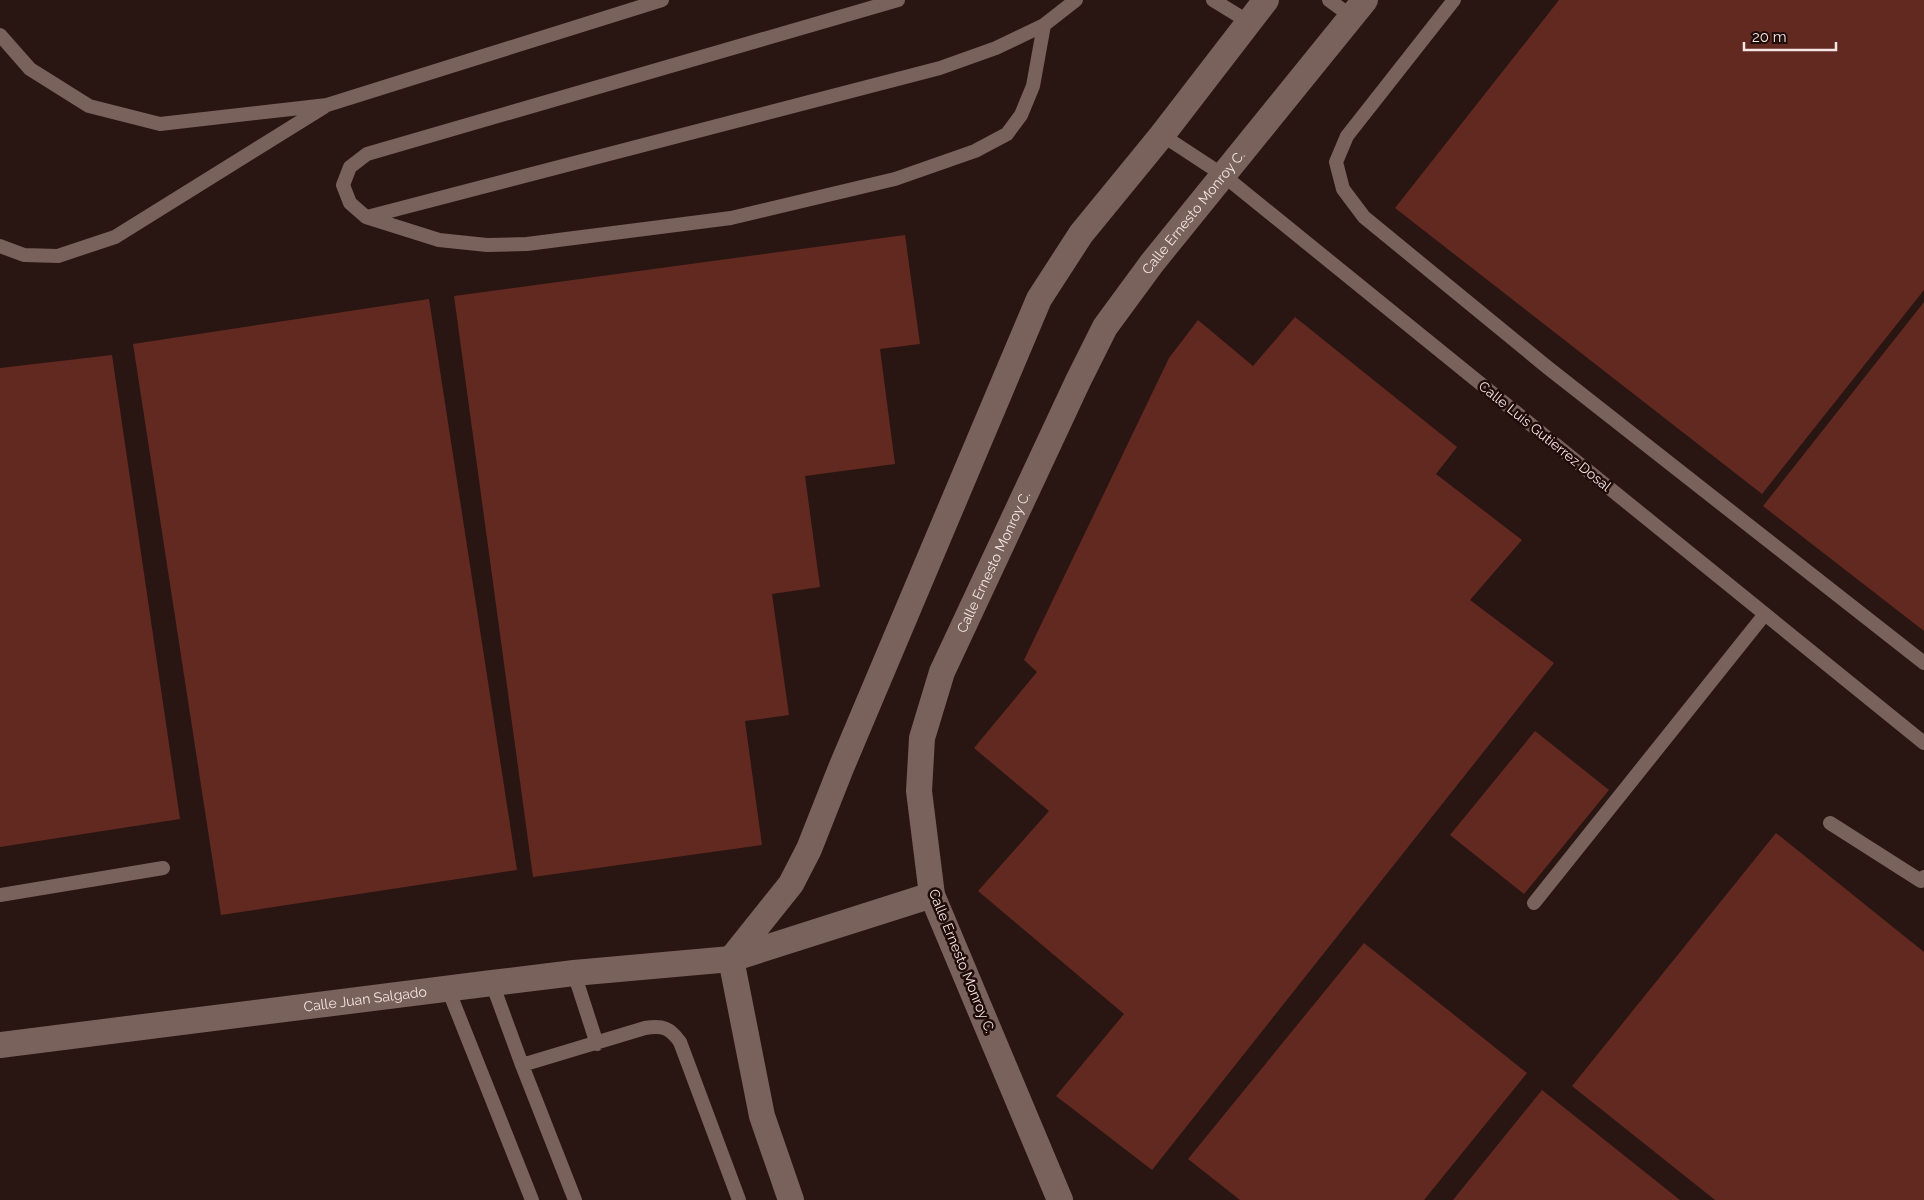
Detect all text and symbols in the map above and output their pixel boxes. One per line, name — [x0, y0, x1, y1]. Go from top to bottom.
scale bar — [1744, 20, 1836, 52]
text: 20 m — [1752, 28, 1787, 46]
street label: Calle Ernesto Monroy C. — [1139, 147, 1248, 277]
street label: Calle Luis Gutierrez Dosal — [1476, 378, 1614, 494]
street label: Calle Ernesto Monroy C. — [953, 489, 1033, 635]
street label: Calle Ernesto Monroy C. — [926, 887, 998, 1035]
street label: Calle Juan Salgado — [303, 983, 428, 1015]

